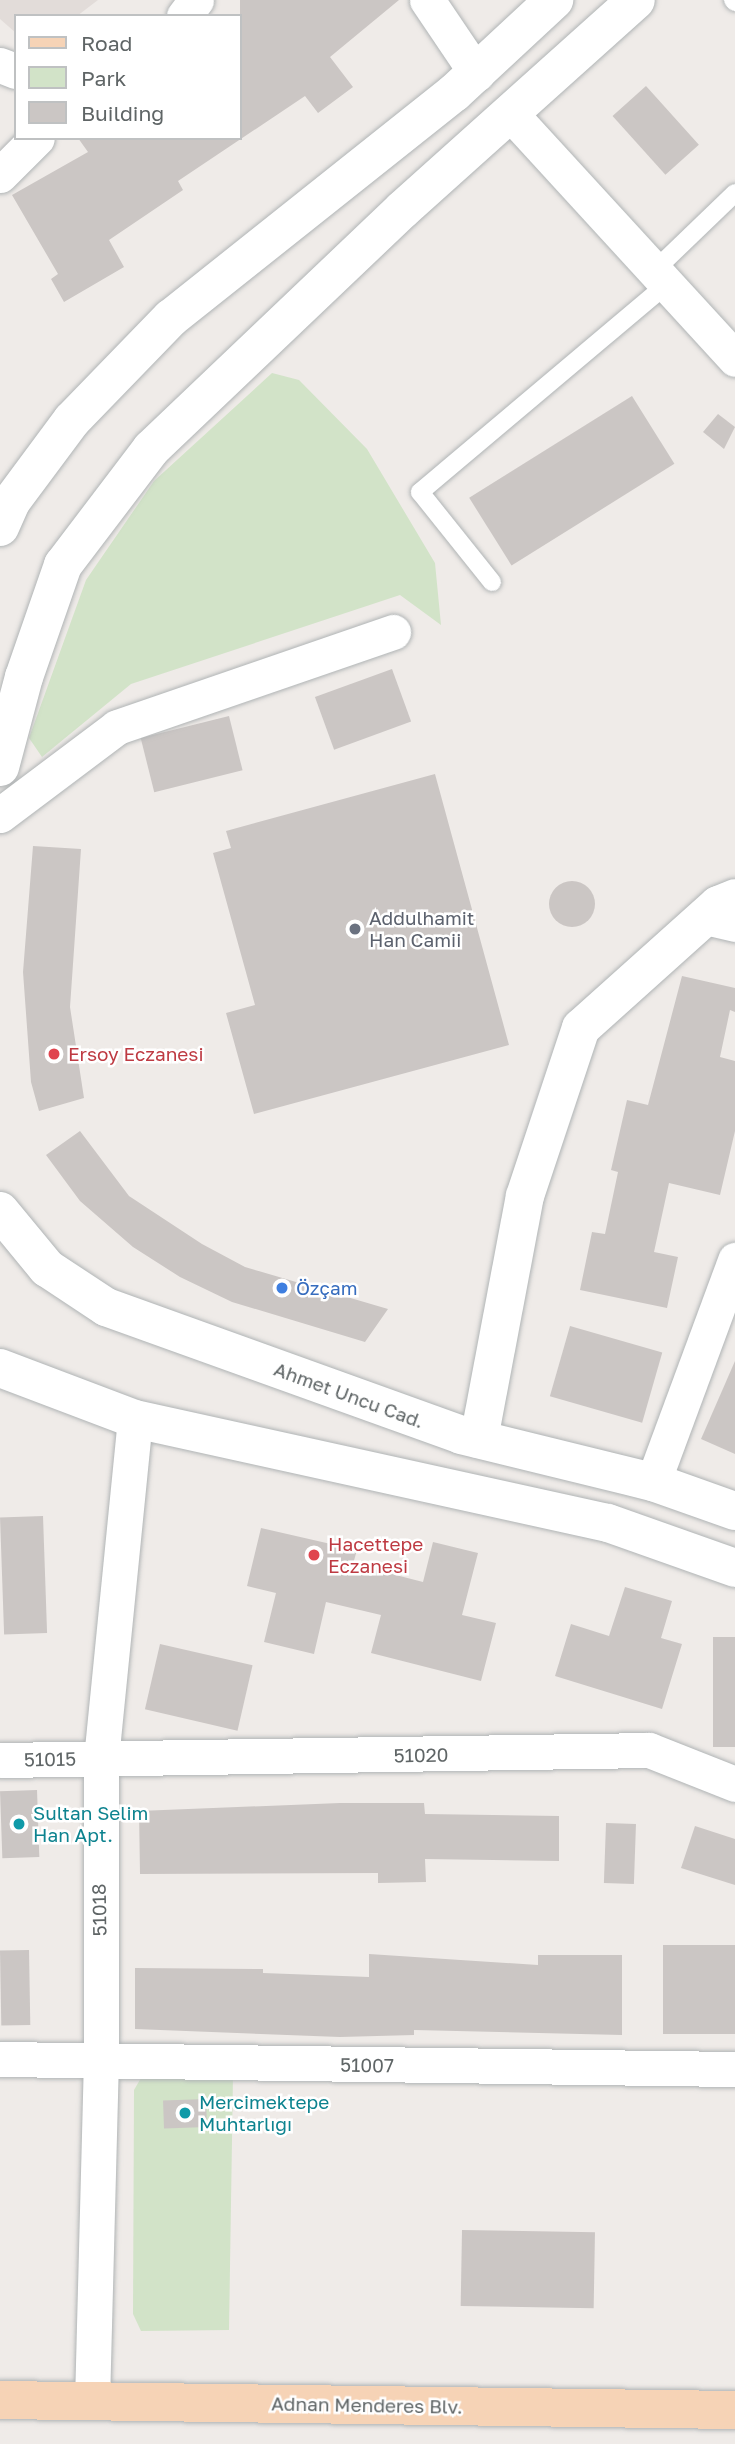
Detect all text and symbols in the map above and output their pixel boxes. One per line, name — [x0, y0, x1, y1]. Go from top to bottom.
legend — [14, 14, 242, 140]
text: Road — [81, 30, 132, 56]
text: Park — [81, 65, 126, 91]
text: Building — [81, 100, 164, 126]
place label: Addulhamit Han Camii — [369, 907, 474, 951]
marker: Addulhamit Han Camii — [347, 921, 363, 937]
place label: Ersoy Eczanesi — [68, 1043, 204, 1065]
marker: Ersoy Eczanesi — [46, 1046, 62, 1062]
place label: Özçam — [296, 1277, 357, 1299]
marker: Özçam — [274, 1280, 290, 1296]
street label: Ahmet Uncu Cad. — [271, 1357, 427, 1433]
place label: Hacettepe Eczanesi — [328, 1533, 423, 1577]
marker: Hacettepe Eczanesi — [306, 1547, 322, 1563]
street label: 51020 — [393, 1743, 449, 1767]
street label: 51015 — [24, 1747, 76, 1771]
place label: Sultan Selim Han Apt. — [33, 1802, 148, 1846]
marker: Sultan Selim Han Apt. — [11, 1816, 27, 1832]
street label: 51018 — [87, 1883, 111, 1937]
street label: 51007 — [340, 2053, 394, 2077]
place label: Mercimektepe Muhtarlığı — [199, 2091, 329, 2135]
marker: Mercimektepe Muhtarlığı — [177, 2105, 193, 2121]
street label: Adnan Menderes Blv. — [271, 2392, 463, 2418]

